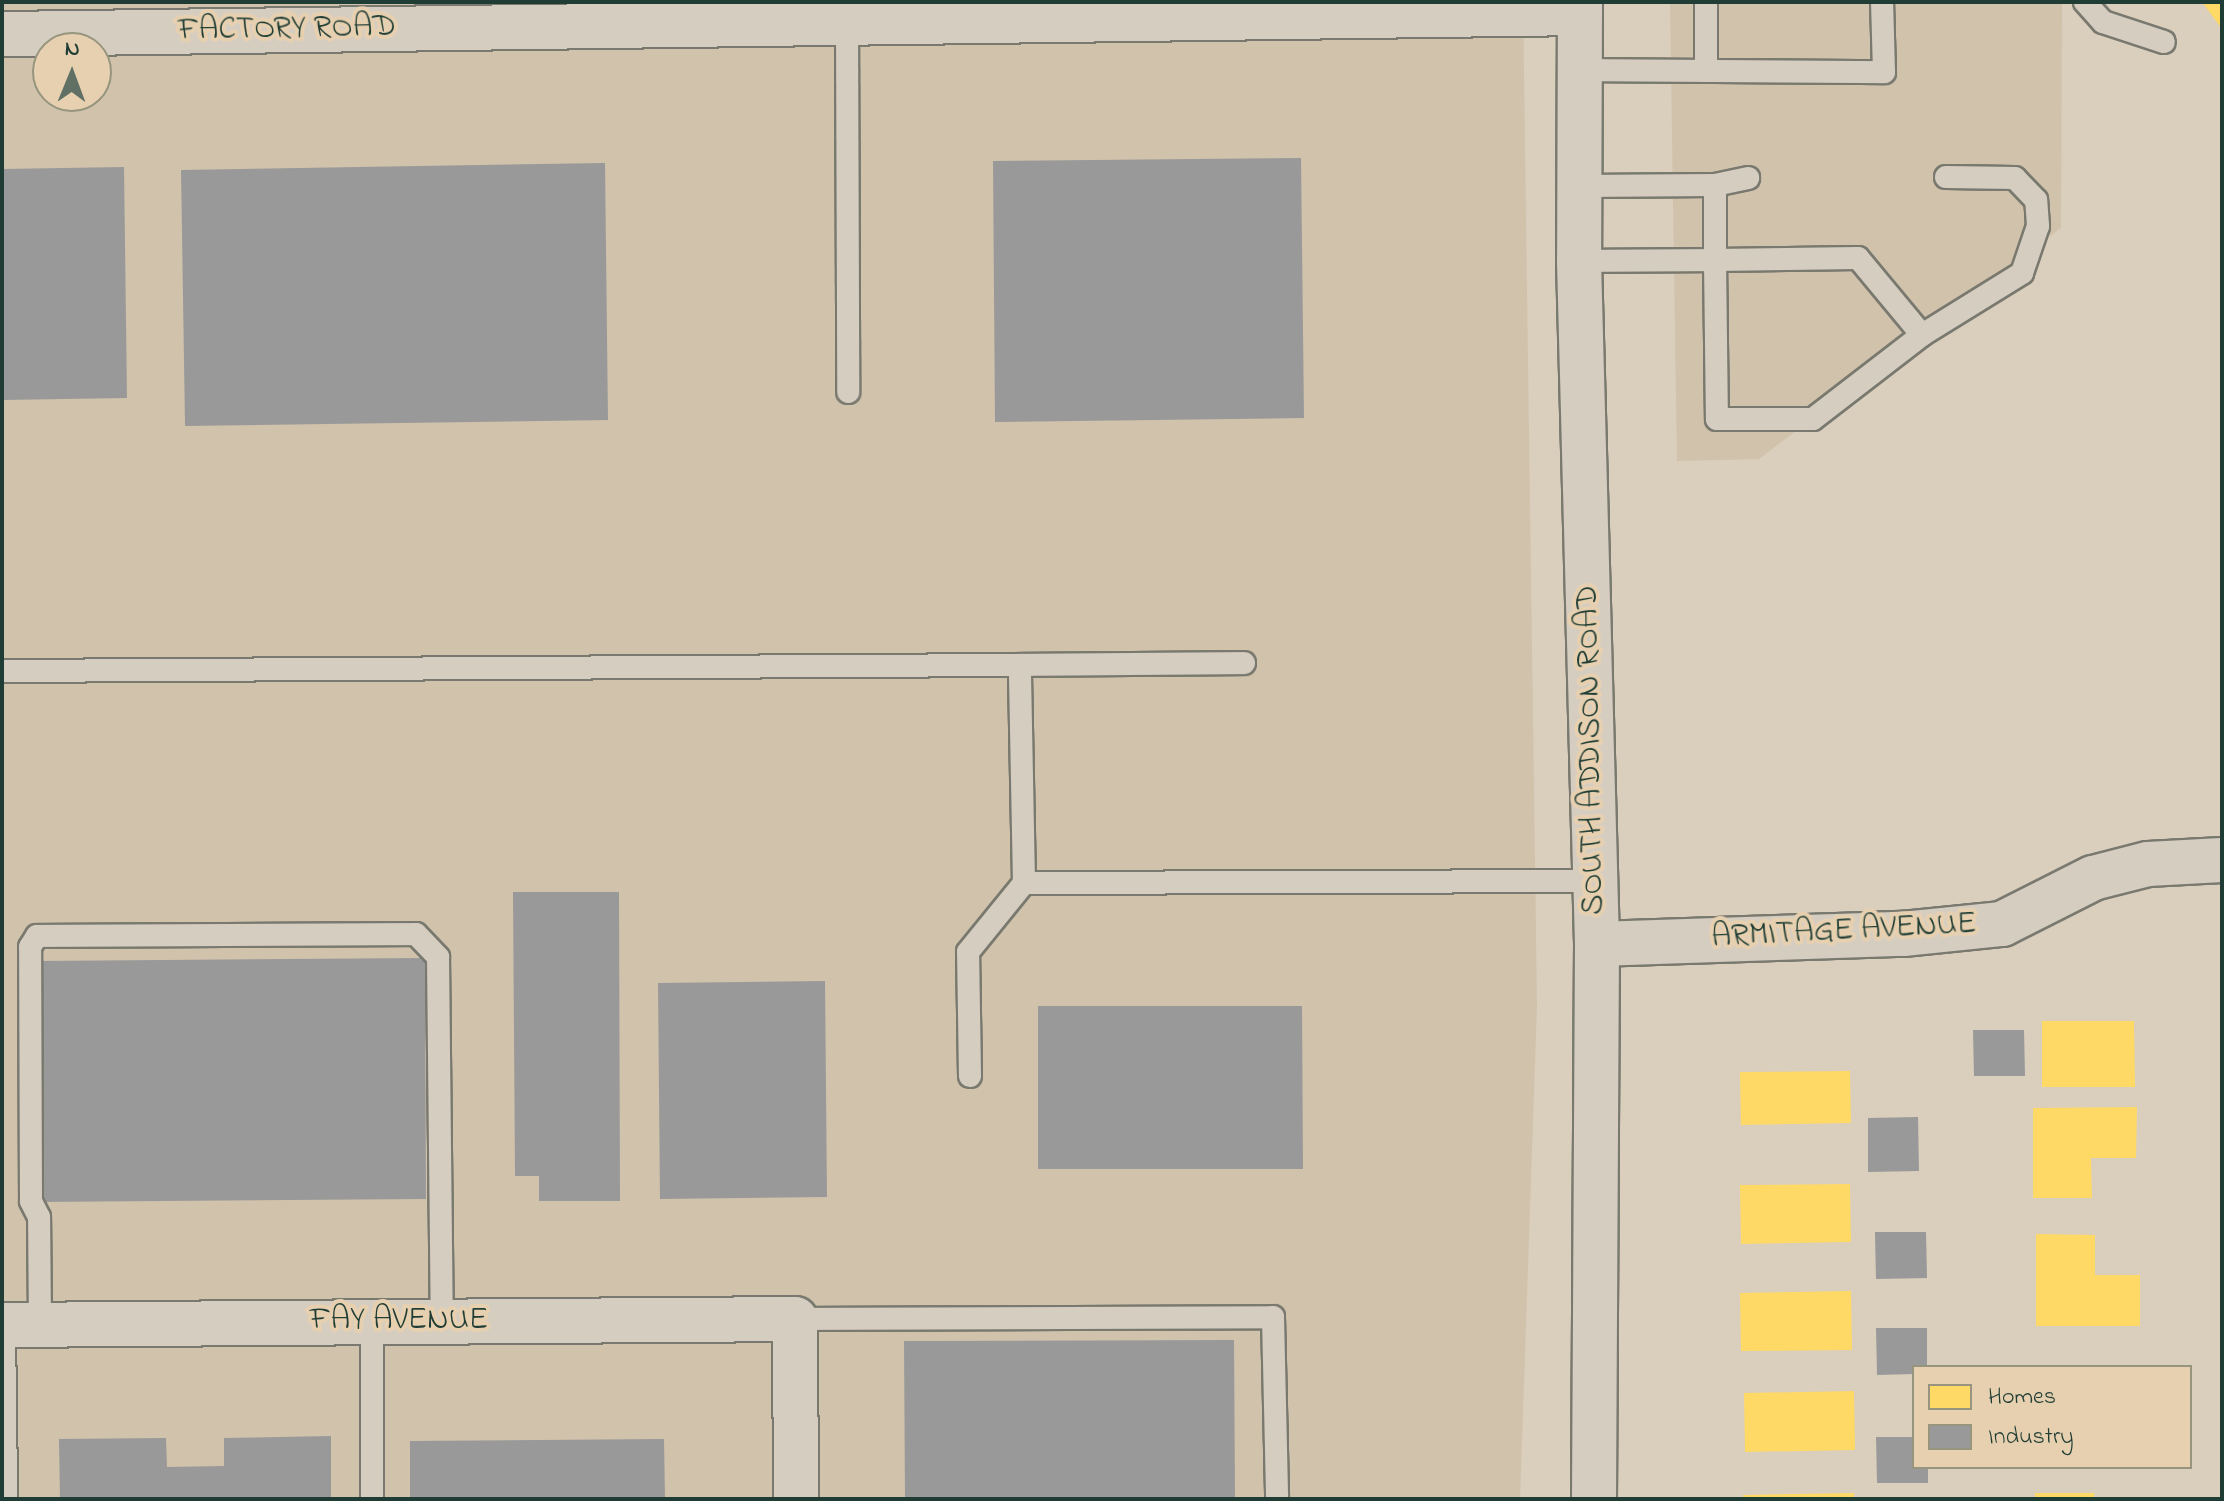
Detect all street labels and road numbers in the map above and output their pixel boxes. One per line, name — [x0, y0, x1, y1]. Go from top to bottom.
street label: FACTORY ROAD — [178, 9, 396, 51]
street label: SOUTH ADDISON ROAD — [1570, 585, 1614, 915]
street label: ARMITAGE AVENUE — [1711, 906, 1977, 958]
street label: FAY AVENUE — [310, 1302, 488, 1340]

